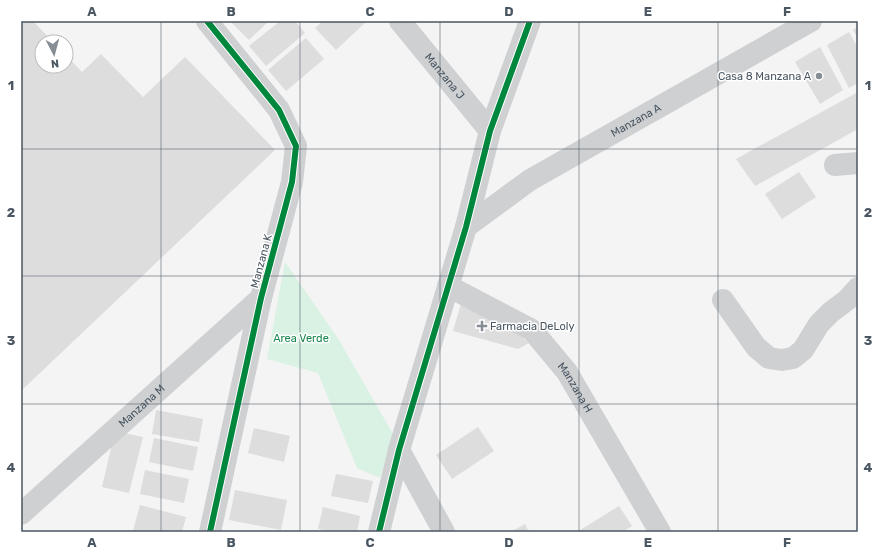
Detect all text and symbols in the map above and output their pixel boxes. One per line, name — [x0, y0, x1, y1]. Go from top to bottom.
text: A — [87, 4, 97, 19]
text: B — [226, 4, 236, 19]
text: C — [365, 4, 375, 19]
text: D — [504, 4, 514, 19]
text: E — [644, 4, 652, 19]
text: F — [783, 4, 791, 19]
north arrow — [34, 34, 74, 74]
street label: Manzana J — [422, 51, 467, 102]
text: N — [50, 57, 60, 70]
place label: Casa 8 Manzana A — [718, 70, 812, 83]
marker: Casa 8 Manzana A — [814, 71, 824, 81]
text: 1 — [8, 78, 14, 93]
text: 1 — [865, 78, 871, 93]
street label: Manzana A — [609, 101, 664, 140]
text: 2 — [7, 205, 15, 220]
text: 2 — [864, 205, 872, 220]
street label: Manzana K — [248, 232, 275, 289]
place label: Farmacia DeLoly — [490, 320, 575, 333]
marker: Farmacia DeLoly — [477, 321, 487, 331]
park label: Area Verde — [273, 332, 329, 345]
text: 3 — [7, 333, 16, 348]
text: 3 — [864, 333, 873, 348]
street label: Manzana H — [555, 360, 595, 415]
street label: Manzana M — [116, 382, 167, 430]
text: 4 — [7, 460, 16, 475]
text: 4 — [864, 460, 873, 475]
text: A — [87, 535, 97, 550]
text: B — [226, 535, 236, 550]
text: C — [365, 535, 375, 550]
text: D — [504, 535, 514, 550]
text: E — [644, 535, 652, 550]
text: F — [783, 535, 791, 550]

